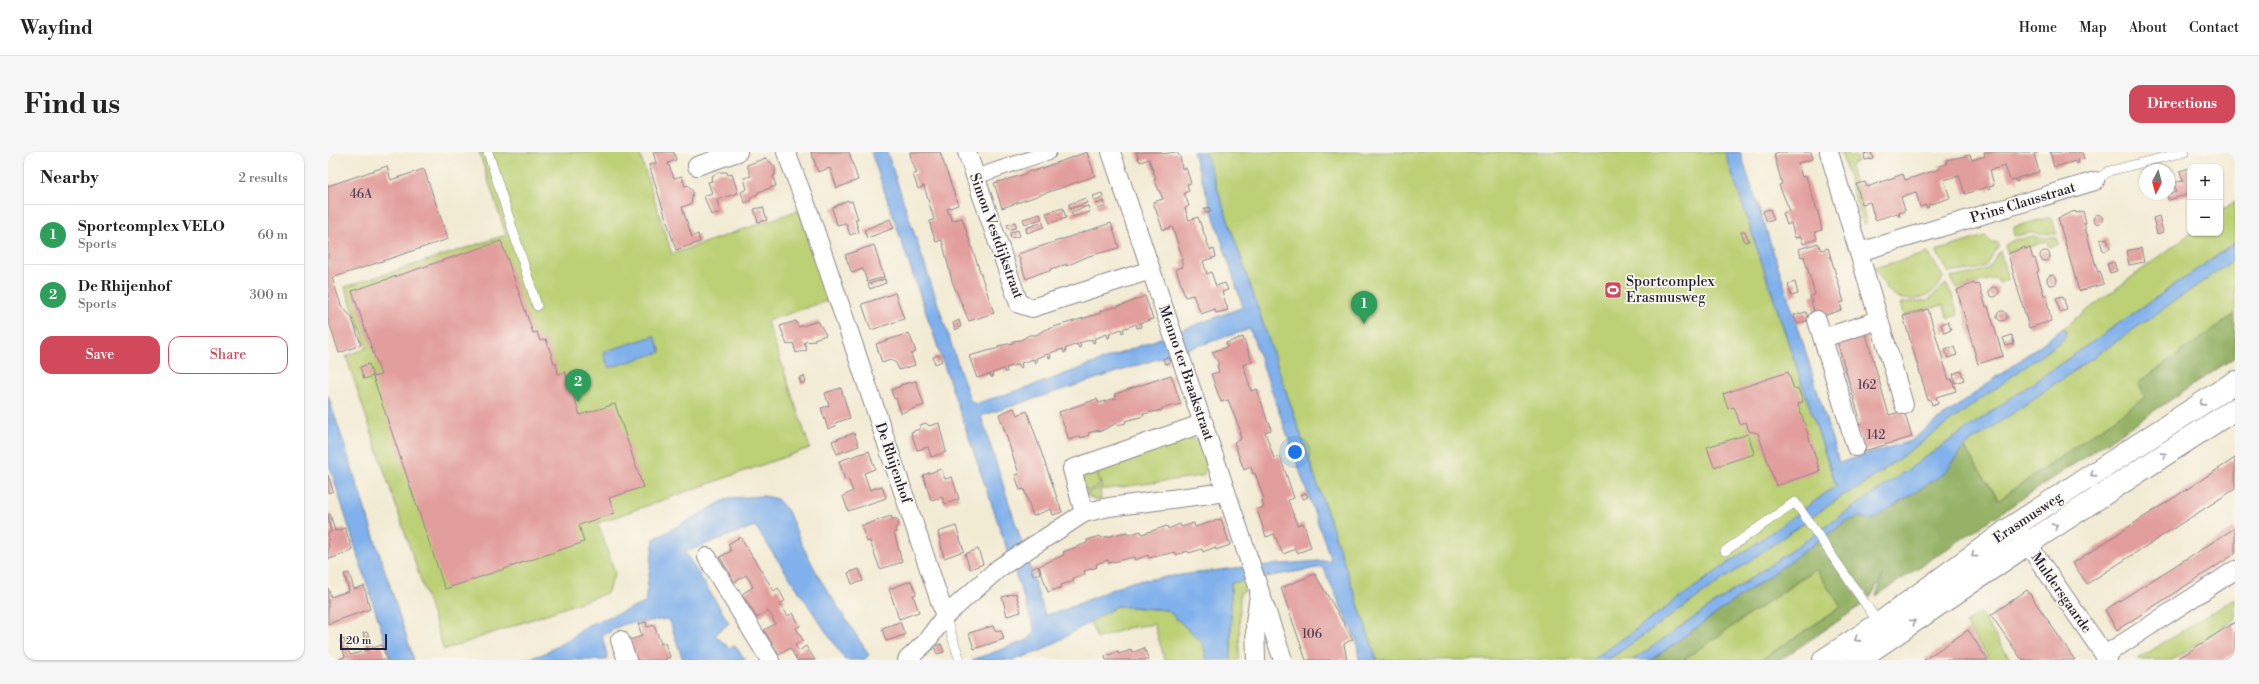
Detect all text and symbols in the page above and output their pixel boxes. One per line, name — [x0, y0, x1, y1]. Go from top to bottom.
text: Wayfind — [20, 16, 93, 40]
text: Home — [2019, 19, 2057, 37]
text: Map — [2079, 19, 2107, 37]
text: About — [2129, 19, 2167, 37]
text: Contact — [2189, 19, 2239, 37]
button: Directions — [2129, 85, 2235, 123]
text: Find us — [24, 87, 120, 122]
north arrow — [2139, 164, 2175, 200]
map controls — [2187, 164, 2223, 236]
button: + — [2187, 164, 2223, 200]
text: Nearby — [40, 167, 99, 189]
text: 2 results — [239, 170, 288, 186]
street label: Simon Vestdijkstraat — [965, 171, 1027, 301]
street label: Prins Clausstraat — [1968, 178, 2078, 228]
house number: 46A — [350, 187, 373, 202]
button: − — [2187, 200, 2223, 236]
text: Sportcomplex VELO — [78, 217, 225, 236]
text: 1 — [50, 227, 56, 243]
text: 60 m — [257, 227, 288, 243]
text: Sports — [78, 236, 117, 252]
place label: Sportcomplex Erasmusweg — [1626, 273, 1716, 307]
text: De Rhijenhof — [78, 277, 171, 296]
sports icon: Sportcomplex Erasmusweg — [1603, 280, 1623, 300]
text: 2 — [49, 287, 57, 303]
text: 300 m — [250, 287, 288, 303]
pin: 1 — [1351, 291, 1377, 324]
text: Sports — [78, 296, 117, 312]
street label: Menno ter Braakstraat — [1154, 303, 1218, 443]
button: Save — [40, 336, 160, 374]
button: Share — [168, 336, 288, 374]
pin: 2 — [565, 369, 591, 402]
house number: 162 — [1858, 378, 1877, 393]
one-way arrow — [2199, 398, 2206, 406]
street label: De Rhijenhof — [871, 420, 916, 507]
house number: 142 — [1867, 428, 1885, 443]
your location — [1285, 442, 1305, 462]
one-way arrow — [2160, 452, 2167, 460]
one-way arrow — [2090, 469, 2097, 477]
street label: Erasmusweg — [1990, 488, 2067, 548]
one-way arrow — [2051, 523, 2058, 531]
street label: Muldersgaarde — [2027, 549, 2095, 637]
one-way arrow — [1972, 550, 1979, 557]
one-way arrow — [1908, 620, 1915, 627]
house number: 106 — [1302, 627, 1322, 642]
scale bar — [340, 632, 387, 651]
text: 20 m — [346, 634, 371, 648]
one-way arrow — [1854, 634, 1861, 641]

